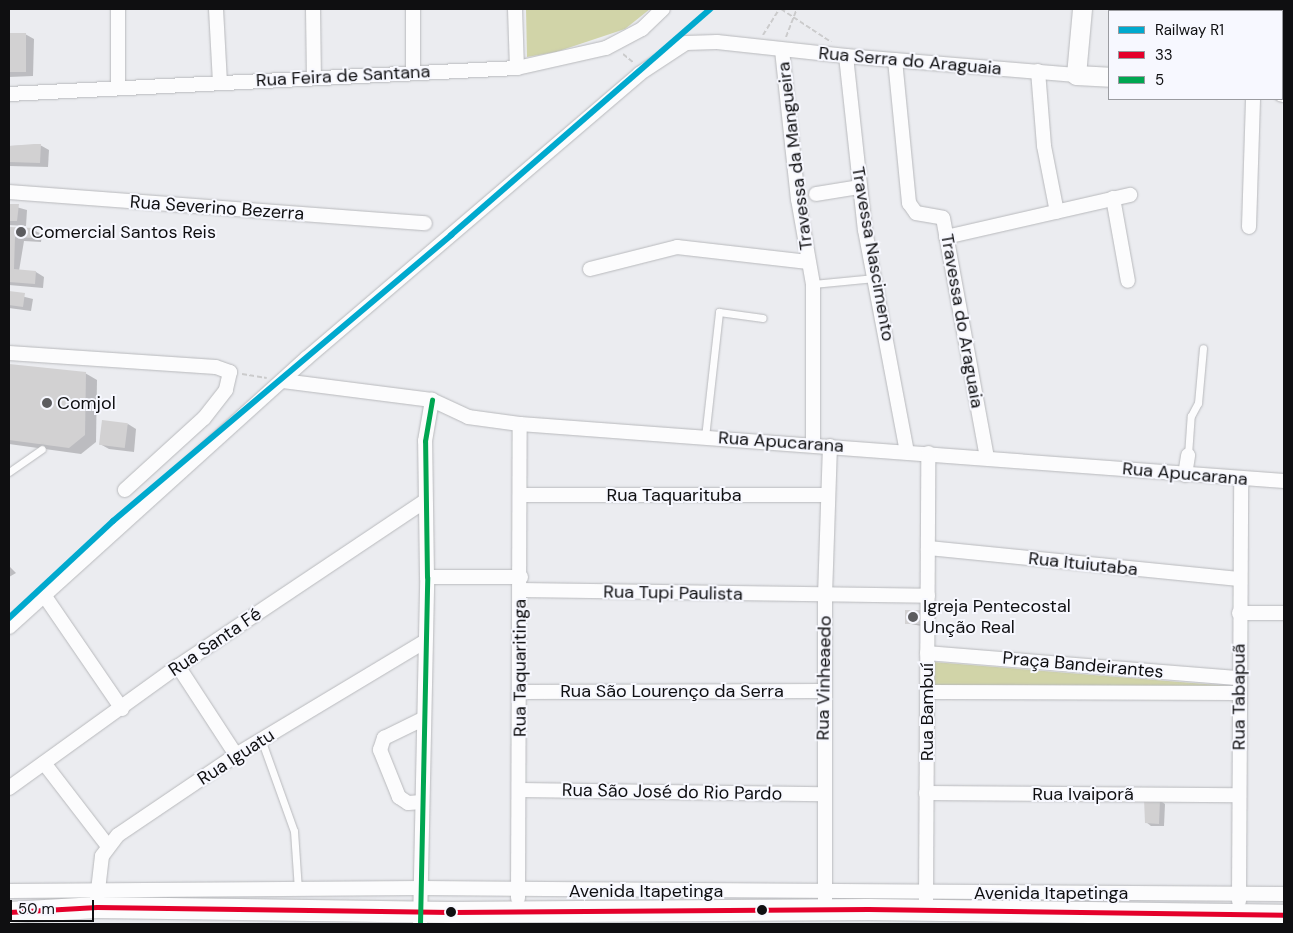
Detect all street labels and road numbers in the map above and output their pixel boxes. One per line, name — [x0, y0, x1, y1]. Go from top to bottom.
street label: Rua Serra do Araguaia — [818, 42, 1002, 80]
street label: Rua Feira de Santana — [255, 61, 431, 91]
street label: Travessa da Mangueira — [773, 61, 817, 251]
street label: Travessa Nascimento — [847, 165, 899, 343]
street label: Rua Severino Bezerra — [129, 191, 305, 225]
street label: Travessa do Araguaia — [936, 232, 988, 410]
street label: Rua Apucarana — [718, 427, 844, 457]
street label: Rua Apucarana — [1121, 458, 1249, 490]
street label: Rua Taquarituba — [607, 484, 741, 506]
street label: Rua Ituiutaba — [1027, 548, 1139, 580]
street label: Rua Tupi Paulista — [603, 581, 743, 605]
street label: Rua Taquaritinga — [509, 599, 531, 737]
street label: Rua Santa Fé — [164, 603, 266, 681]
street label: Rua Vinheaedo — [812, 615, 836, 741]
street label: Rua Tabapuã — [1228, 644, 1250, 750]
street label: Praça Bandeirantes — [1002, 647, 1164, 683]
street label: Rua Bambuí — [916, 663, 938, 761]
street label: Rua São Lourenço da Serra — [560, 680, 784, 702]
street label: Rua Iguatu — [194, 724, 278, 790]
street label: Rua São José do Rio Pardo — [562, 779, 782, 805]
street label: Rua Ivaiporã — [1032, 783, 1134, 805]
street label: Avenida Itapetinga — [569, 880, 723, 902]
street label: Avenida Itapetinga — [974, 882, 1128, 904]

